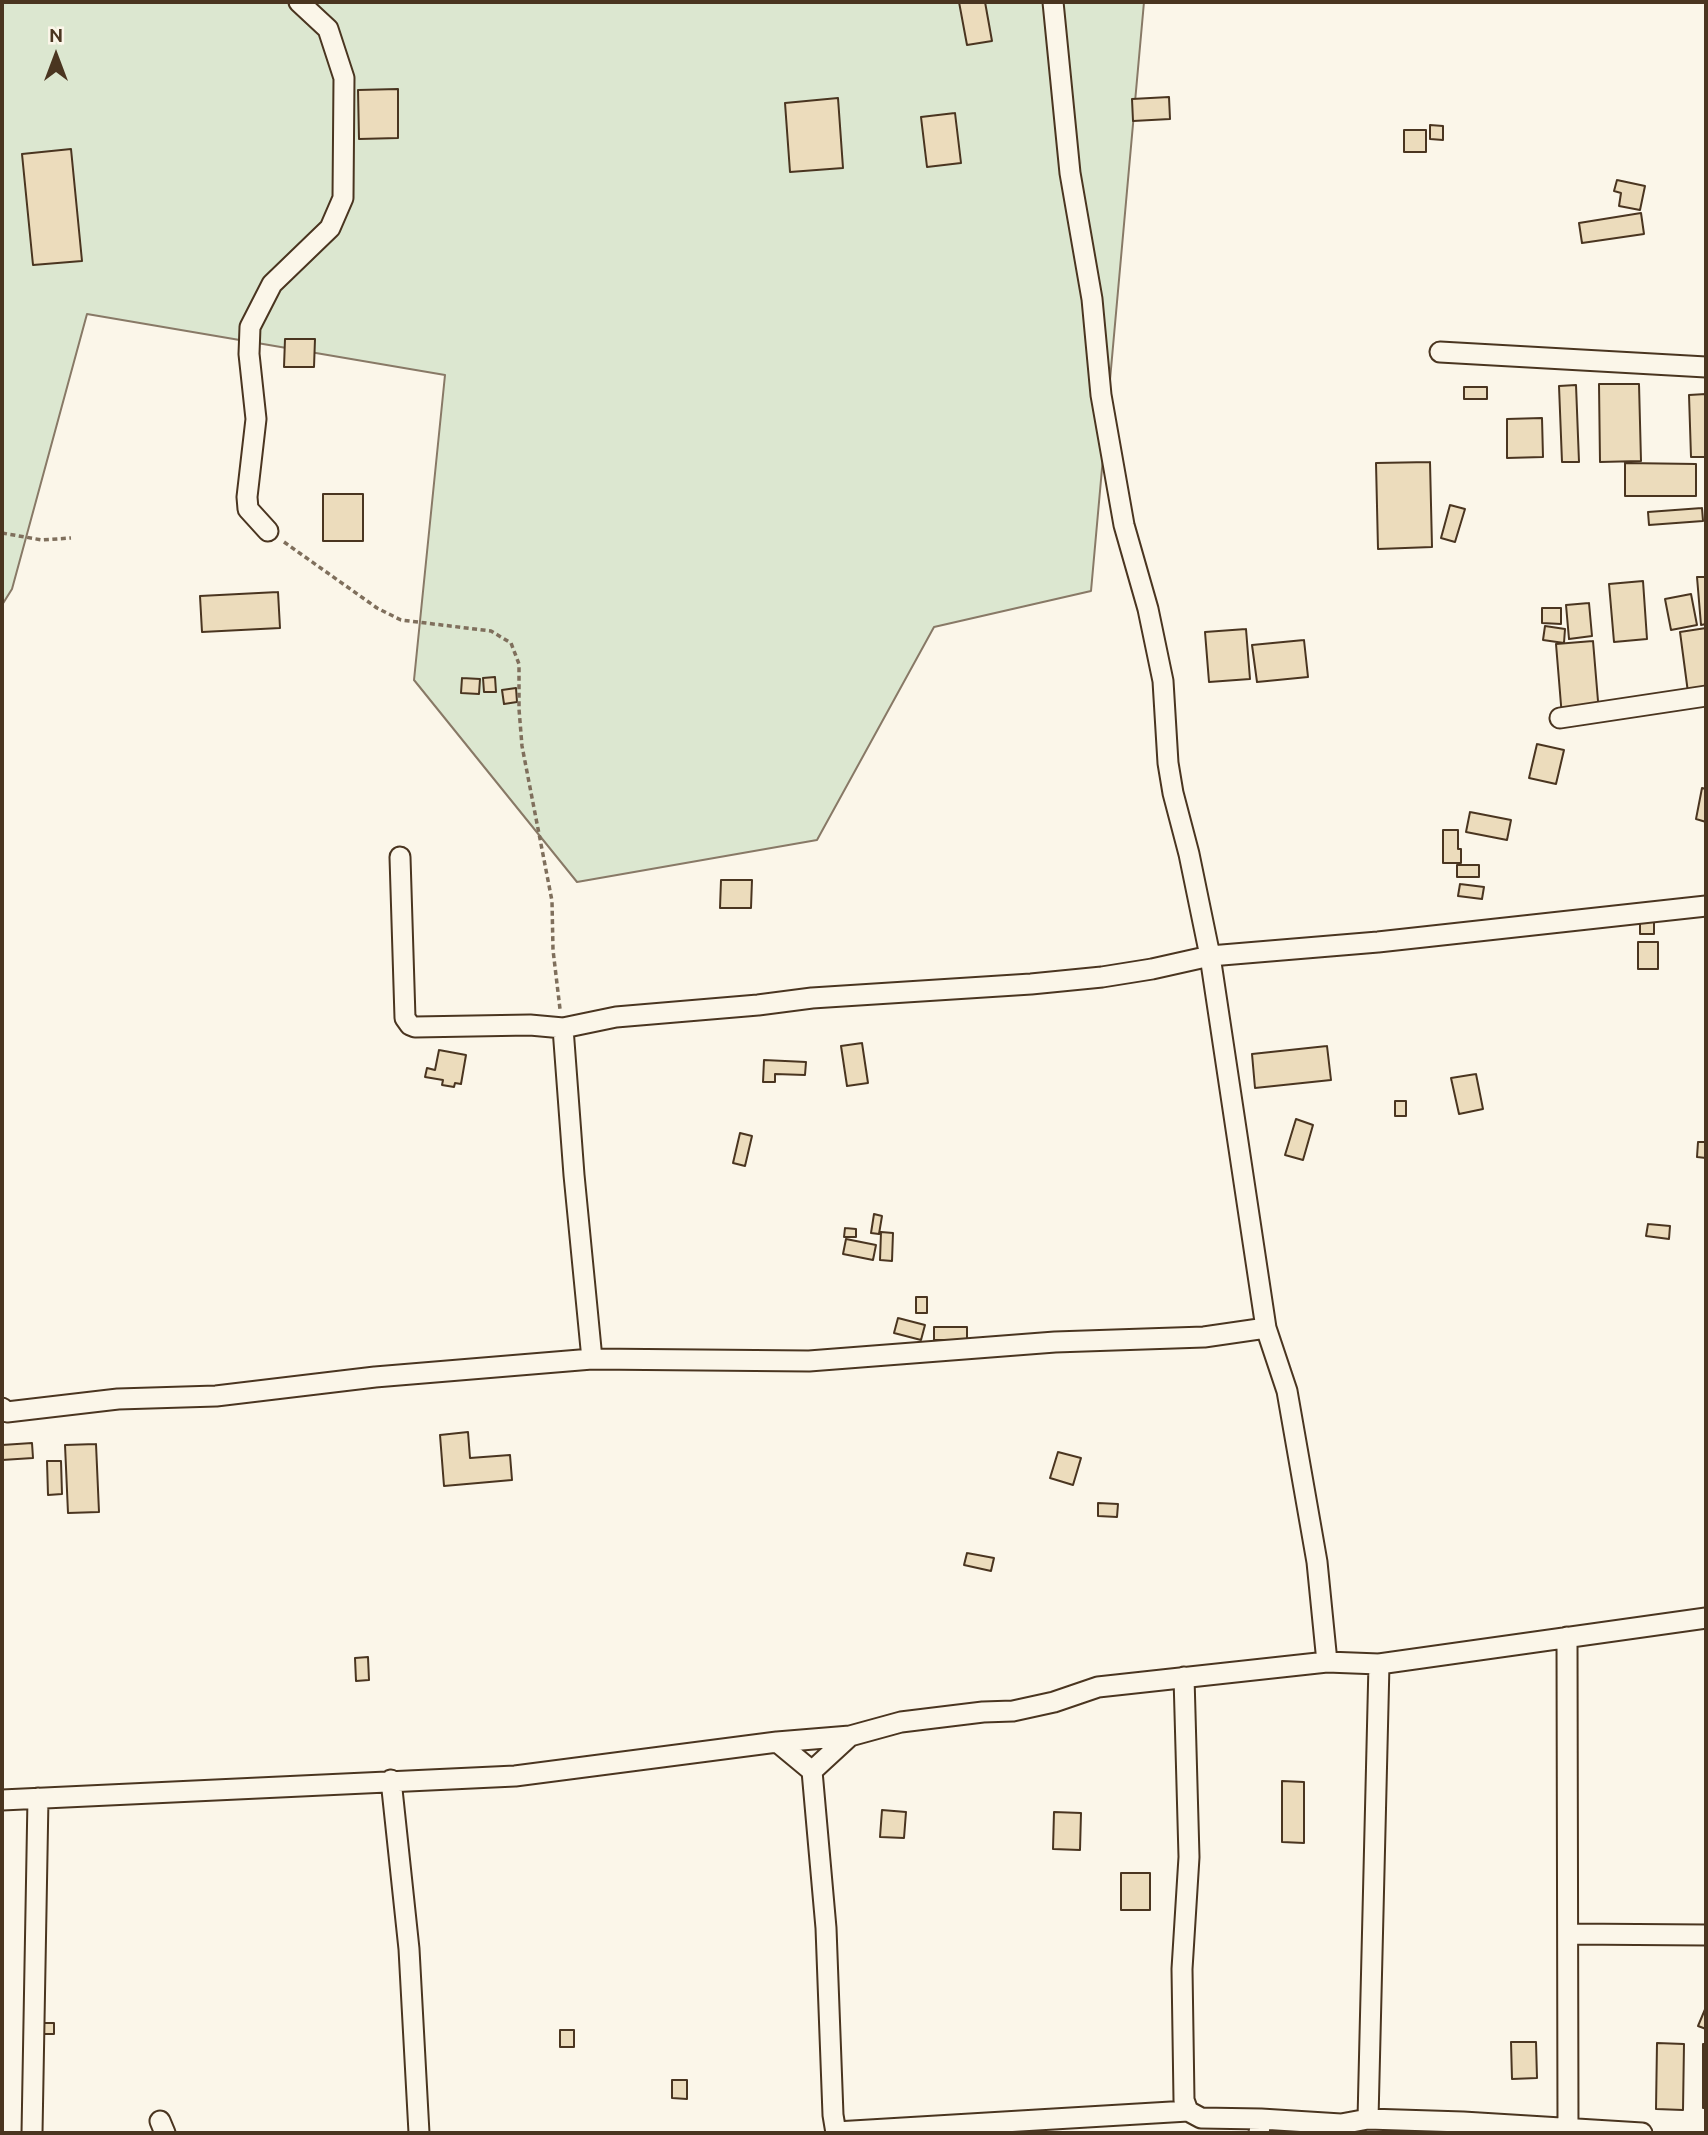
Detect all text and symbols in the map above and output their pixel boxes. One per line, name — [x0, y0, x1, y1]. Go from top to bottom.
north arrow — [21, 21, 91, 91]
text: N — [49, 24, 63, 46]

